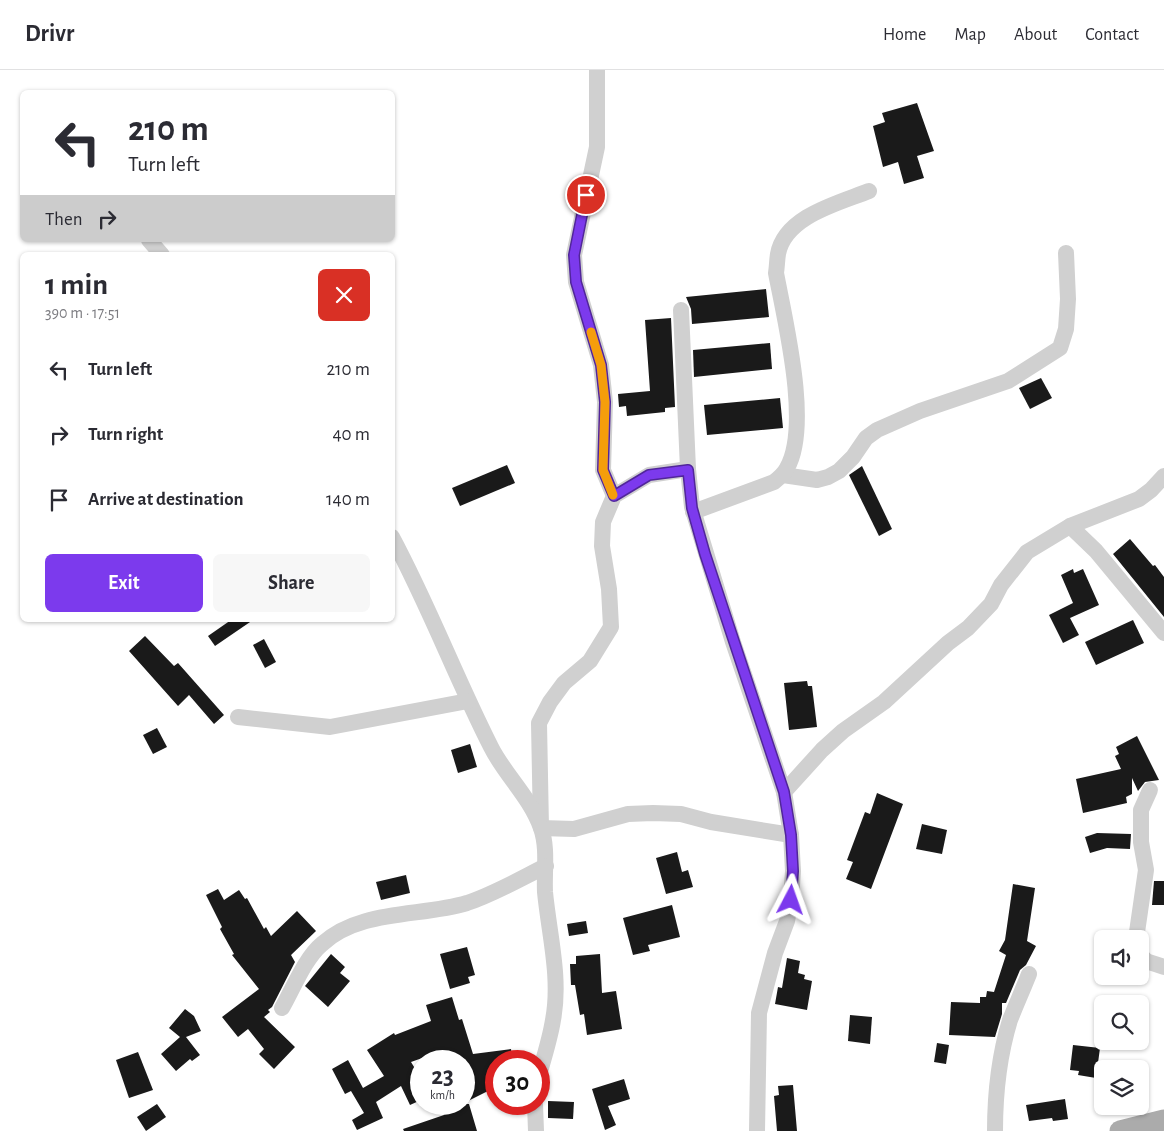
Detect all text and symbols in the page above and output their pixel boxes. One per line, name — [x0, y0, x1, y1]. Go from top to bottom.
text: Drivr — [25, 22, 74, 46]
text: Home — [883, 26, 926, 44]
text: Map — [954, 26, 986, 44]
text: About — [1014, 26, 1057, 44]
text: Contact — [1085, 26, 1139, 44]
icon: left — [45, 110, 110, 175]
text: 210 m — [128, 112, 209, 147]
text: Turn left — [128, 153, 200, 175]
pin — [565, 174, 607, 216]
icon: arrive — [572, 181, 600, 209]
icon: right — [93, 205, 121, 233]
text: Then — [45, 210, 83, 229]
button: close — [318, 269, 370, 321]
text: 1 min — [45, 270, 108, 300]
text: 390 m · 17:51 — [45, 305, 120, 321]
icon: left — [45, 356, 73, 384]
text: Turn left — [88, 360, 152, 379]
text: 210 m — [326, 360, 370, 379]
icon: right — [45, 421, 73, 449]
text: Turn right — [88, 425, 163, 444]
text: 40 m — [332, 425, 370, 444]
icon: arrive — [45, 486, 73, 514]
text: Arrive at destination — [88, 490, 244, 509]
text: 140 m — [326, 490, 370, 509]
button: Exit — [45, 554, 203, 612]
button: Share — [213, 554, 370, 612]
position arrow — [764, 873, 816, 925]
map controls — [1094, 930, 1149, 1115]
button: sound — [1094, 930, 1149, 985]
button: search — [1094, 995, 1149, 1050]
speed limit sign: 30 — [485, 1050, 550, 1115]
button: layers — [1094, 1060, 1149, 1115]
text: 23 — [431, 1064, 454, 1089]
text: km/h — [430, 1089, 455, 1101]

